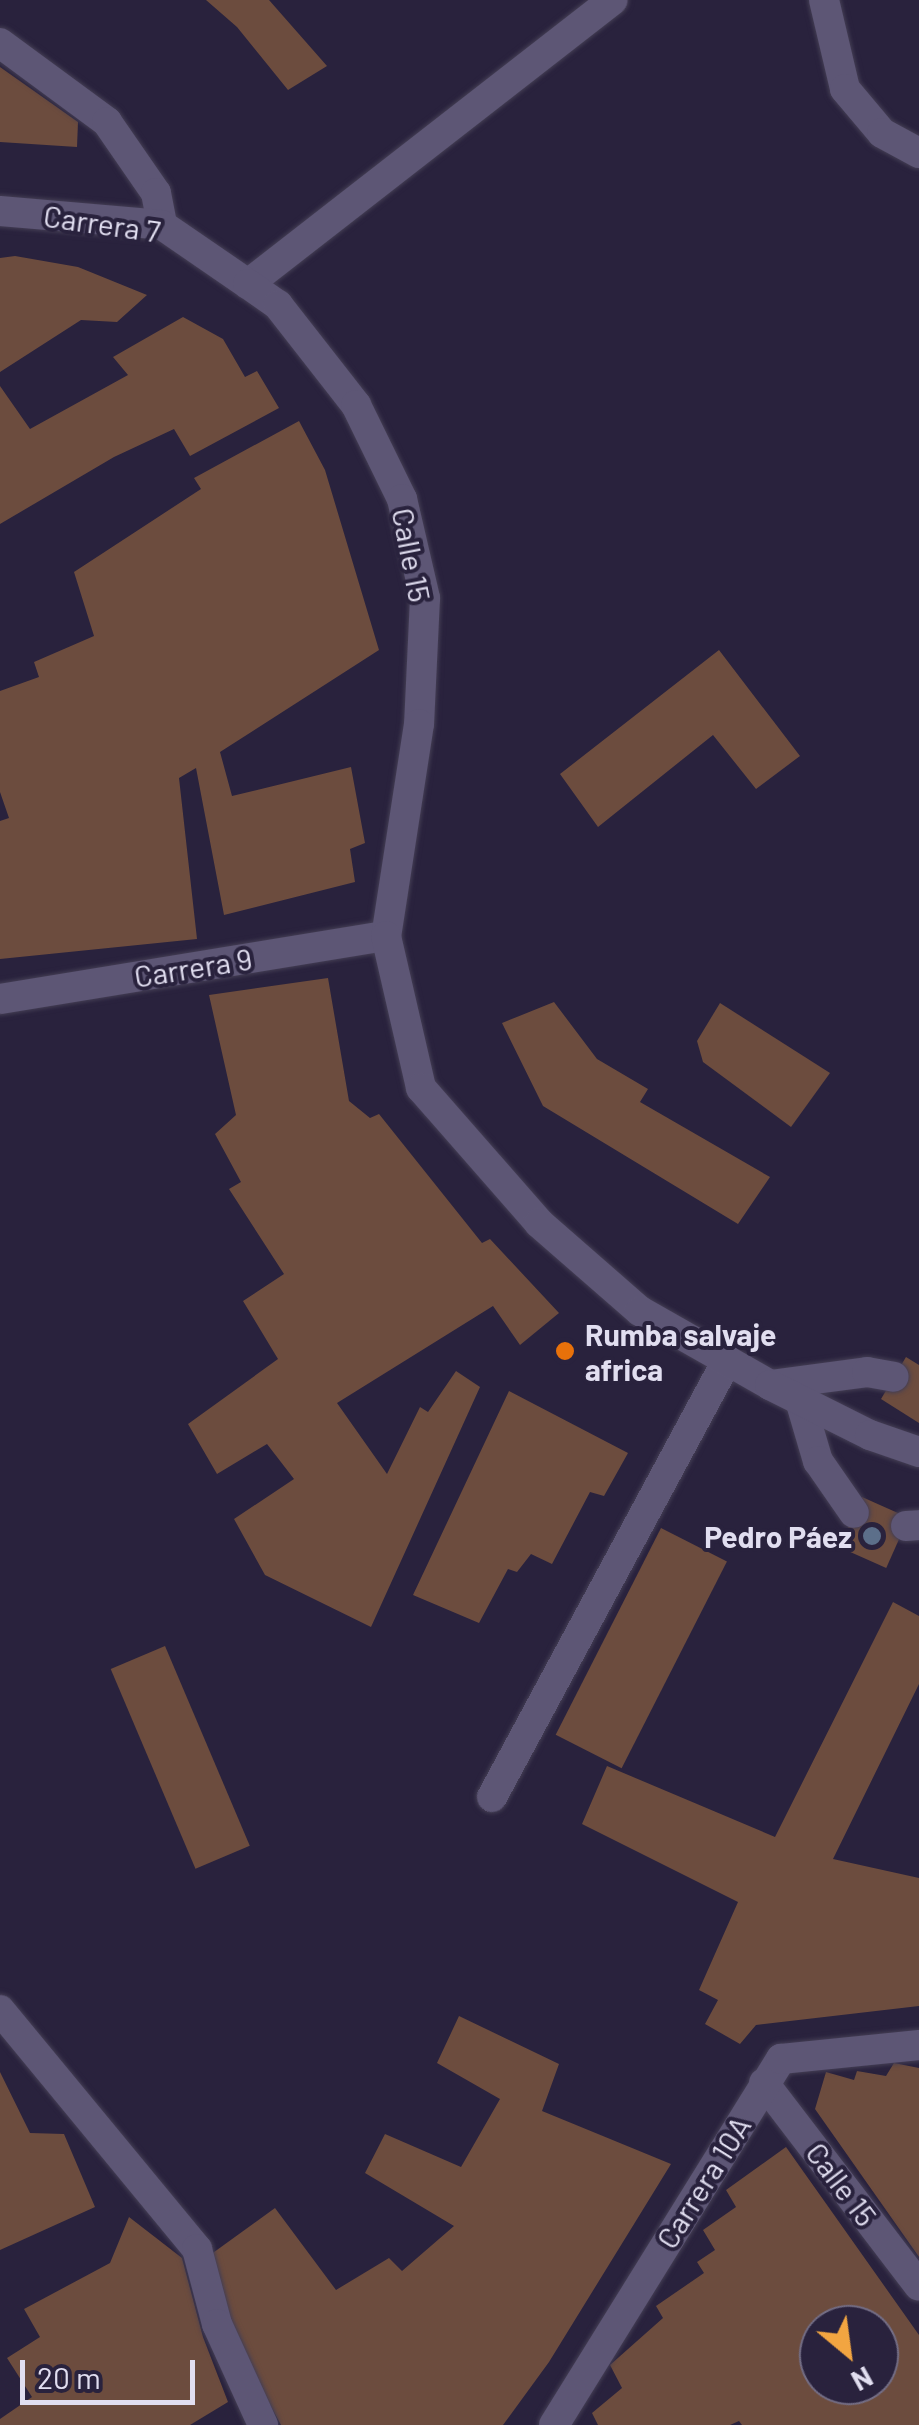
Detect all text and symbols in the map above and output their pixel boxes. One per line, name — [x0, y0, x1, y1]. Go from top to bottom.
street label: Carrera 7 — [41, 197, 163, 249]
street label: Calle 15 — [385, 505, 439, 605]
street label: Carrera 9 — [132, 940, 254, 994]
place label: Rumba salvaje africa — [585, 1316, 776, 1386]
marker: Rumba salvaje africa — [554, 1340, 576, 1362]
place label: Pedro Páez — [704, 1518, 852, 1554]
marker: Pedro Páez — [861, 1525, 883, 1547]
street label: Carrera 10A — [648, 2109, 758, 2255]
street label: Calle 15 — [799, 2135, 885, 2233]
north arrow — [799, 2305, 899, 2405]
scale bar — [25, 2340, 200, 2402]
text: 20 m — [37, 2359, 101, 2395]
text: N — [846, 2360, 879, 2399]

